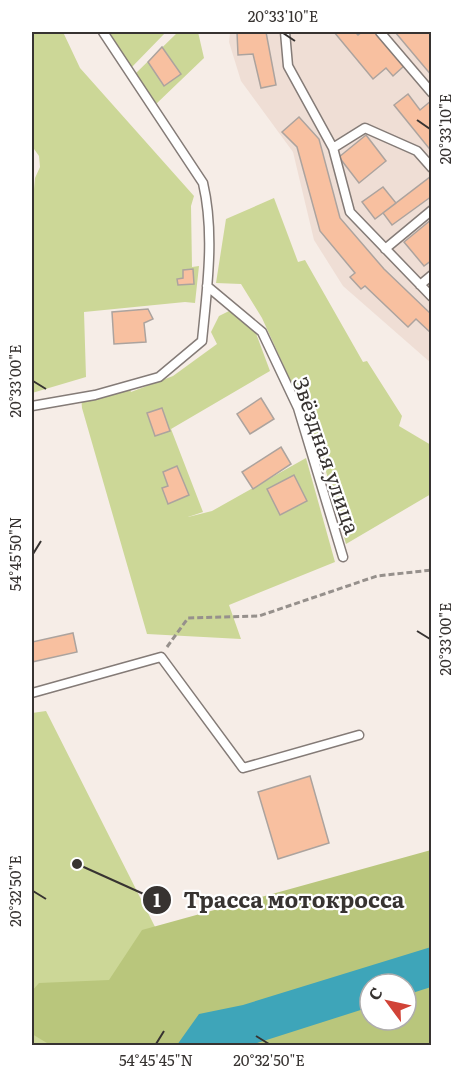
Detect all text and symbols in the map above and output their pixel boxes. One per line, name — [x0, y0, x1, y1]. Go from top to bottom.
text: 20°33'10"E — [248, 4, 318, 27]
text: 20°33'10"E — [433, 94, 456, 164]
text: 20°33'00"E — [3, 344, 26, 418]
street label: Звёздная улица — [287, 372, 370, 539]
text: 54°45'50"N — [3, 517, 26, 591]
text: 20°33'00"E — [433, 602, 456, 676]
text: 20°32'50"E — [3, 855, 26, 927]
callout: Трасса мотокросса — [142, 880, 417, 920]
text: Трасса мотокросса — [183, 882, 405, 915]
text: 1 — [153, 886, 161, 913]
north arrow — [358, 972, 418, 1032]
text: С — [361, 982, 388, 1005]
text: 54°45'45"N — [119, 1048, 193, 1071]
text: 20°32'50"E — [233, 1048, 305, 1071]

